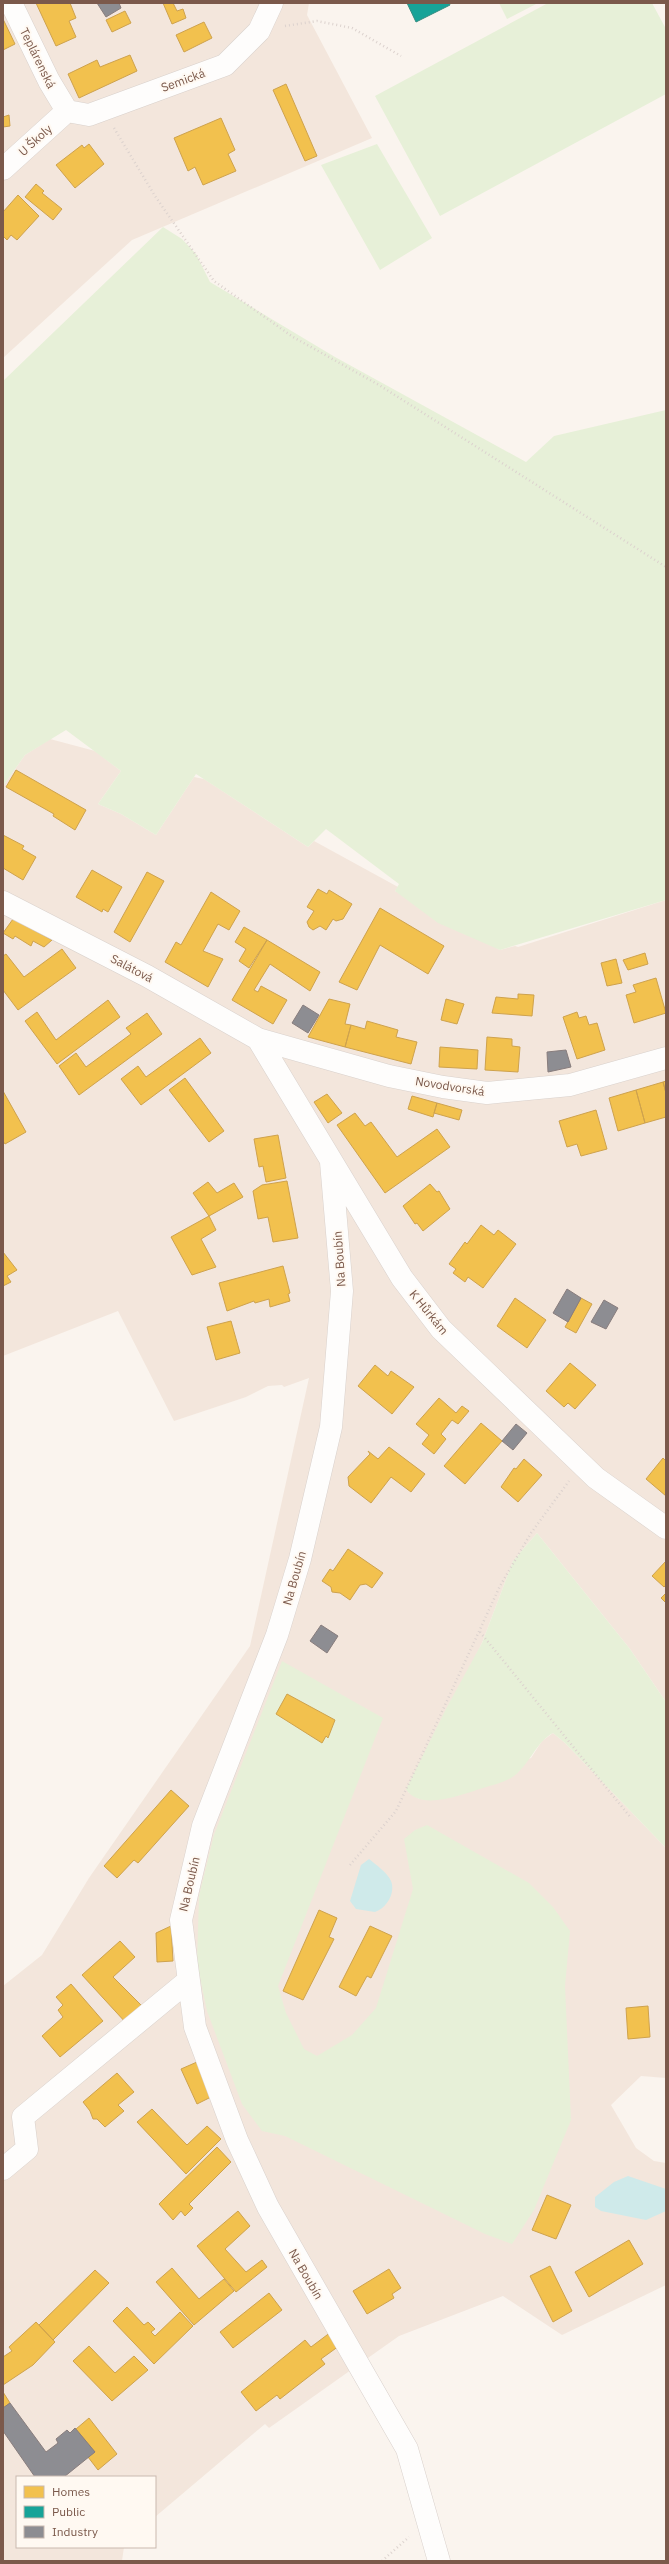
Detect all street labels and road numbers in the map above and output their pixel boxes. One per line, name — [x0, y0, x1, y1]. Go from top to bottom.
street label: Teplárenská — [17, 25, 59, 91]
street label: Semická — [159, 65, 208, 95]
street label: U Školy — [15, 121, 55, 159]
street label: Salátová — [108, 951, 156, 986]
street label: Novodvorská — [414, 1073, 486, 1099]
street label: Na Boubín — [330, 1231, 348, 1287]
street label: K Hůrkám — [406, 1287, 452, 1337]
street label: Na Boubín — [279, 1549, 309, 1607]
street label: Na Boubín — [175, 1855, 203, 1913]
street label: Na Boubín — [286, 2246, 326, 2302]

